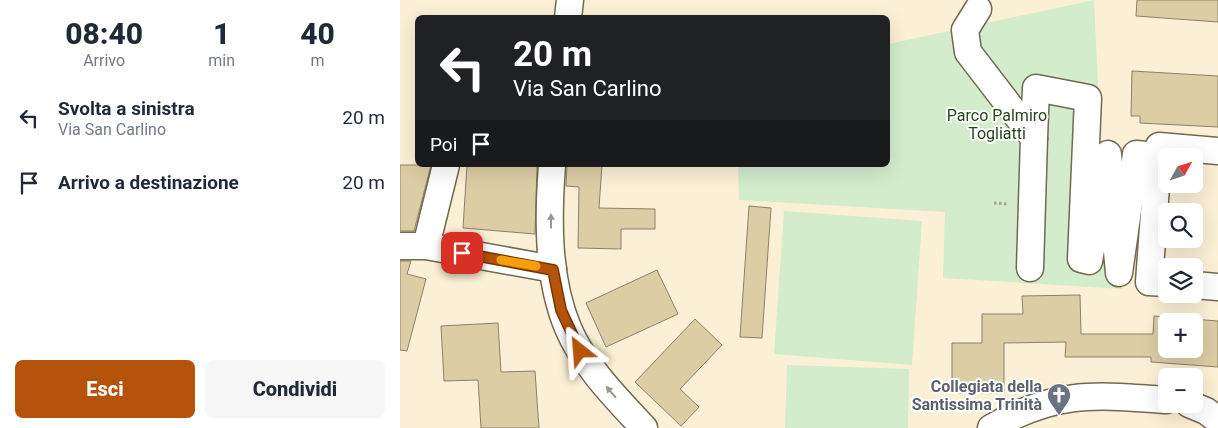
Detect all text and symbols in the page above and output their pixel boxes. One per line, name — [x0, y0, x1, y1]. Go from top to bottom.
text: 08:40 — [65, 16, 143, 51]
text: 1 — [213, 16, 230, 51]
text: 40 — [300, 16, 335, 51]
text: 20 m — [513, 34, 592, 75]
icon: left — [430, 35, 495, 100]
text: Arrivo — [83, 51, 125, 70]
text: min — [208, 51, 235, 70]
text: m — [311, 51, 325, 70]
text: Via San Carlino — [513, 76, 662, 101]
text: Svolta a sinistra — [58, 97, 195, 120]
icon: left — [15, 104, 43, 132]
text: 20 m — [342, 106, 385, 129]
park label: Parco Palmiro Togliatti — [947, 106, 1047, 143]
text: Via San Carlino — [58, 120, 166, 139]
icon: arrive — [467, 130, 495, 158]
text: Poi — [430, 133, 457, 156]
north arrow — [1158, 148, 1202, 192]
map controls — [1158, 148, 1203, 413]
icon: arrive — [15, 169, 43, 197]
text: Arrivo a destinazione — [58, 171, 239, 194]
text: 20 m — [342, 171, 385, 194]
button: search — [1158, 203, 1203, 248]
one-way arrow — [547, 213, 555, 229]
pin — [441, 232, 483, 274]
icon: arrive — [448, 239, 476, 267]
button: layers — [1158, 258, 1203, 303]
button: + — [1158, 313, 1203, 358]
position arrow — [553, 324, 605, 376]
button: Esci — [15, 360, 195, 418]
button: Condividi — [205, 360, 385, 418]
button: − — [1158, 368, 1203, 413]
place label: Collegiata della Santissima Trinità — [912, 377, 1042, 414]
church icon: Collegiata della Santissima Trinità — [1046, 382, 1072, 416]
one-way arrow — [606, 385, 617, 398]

